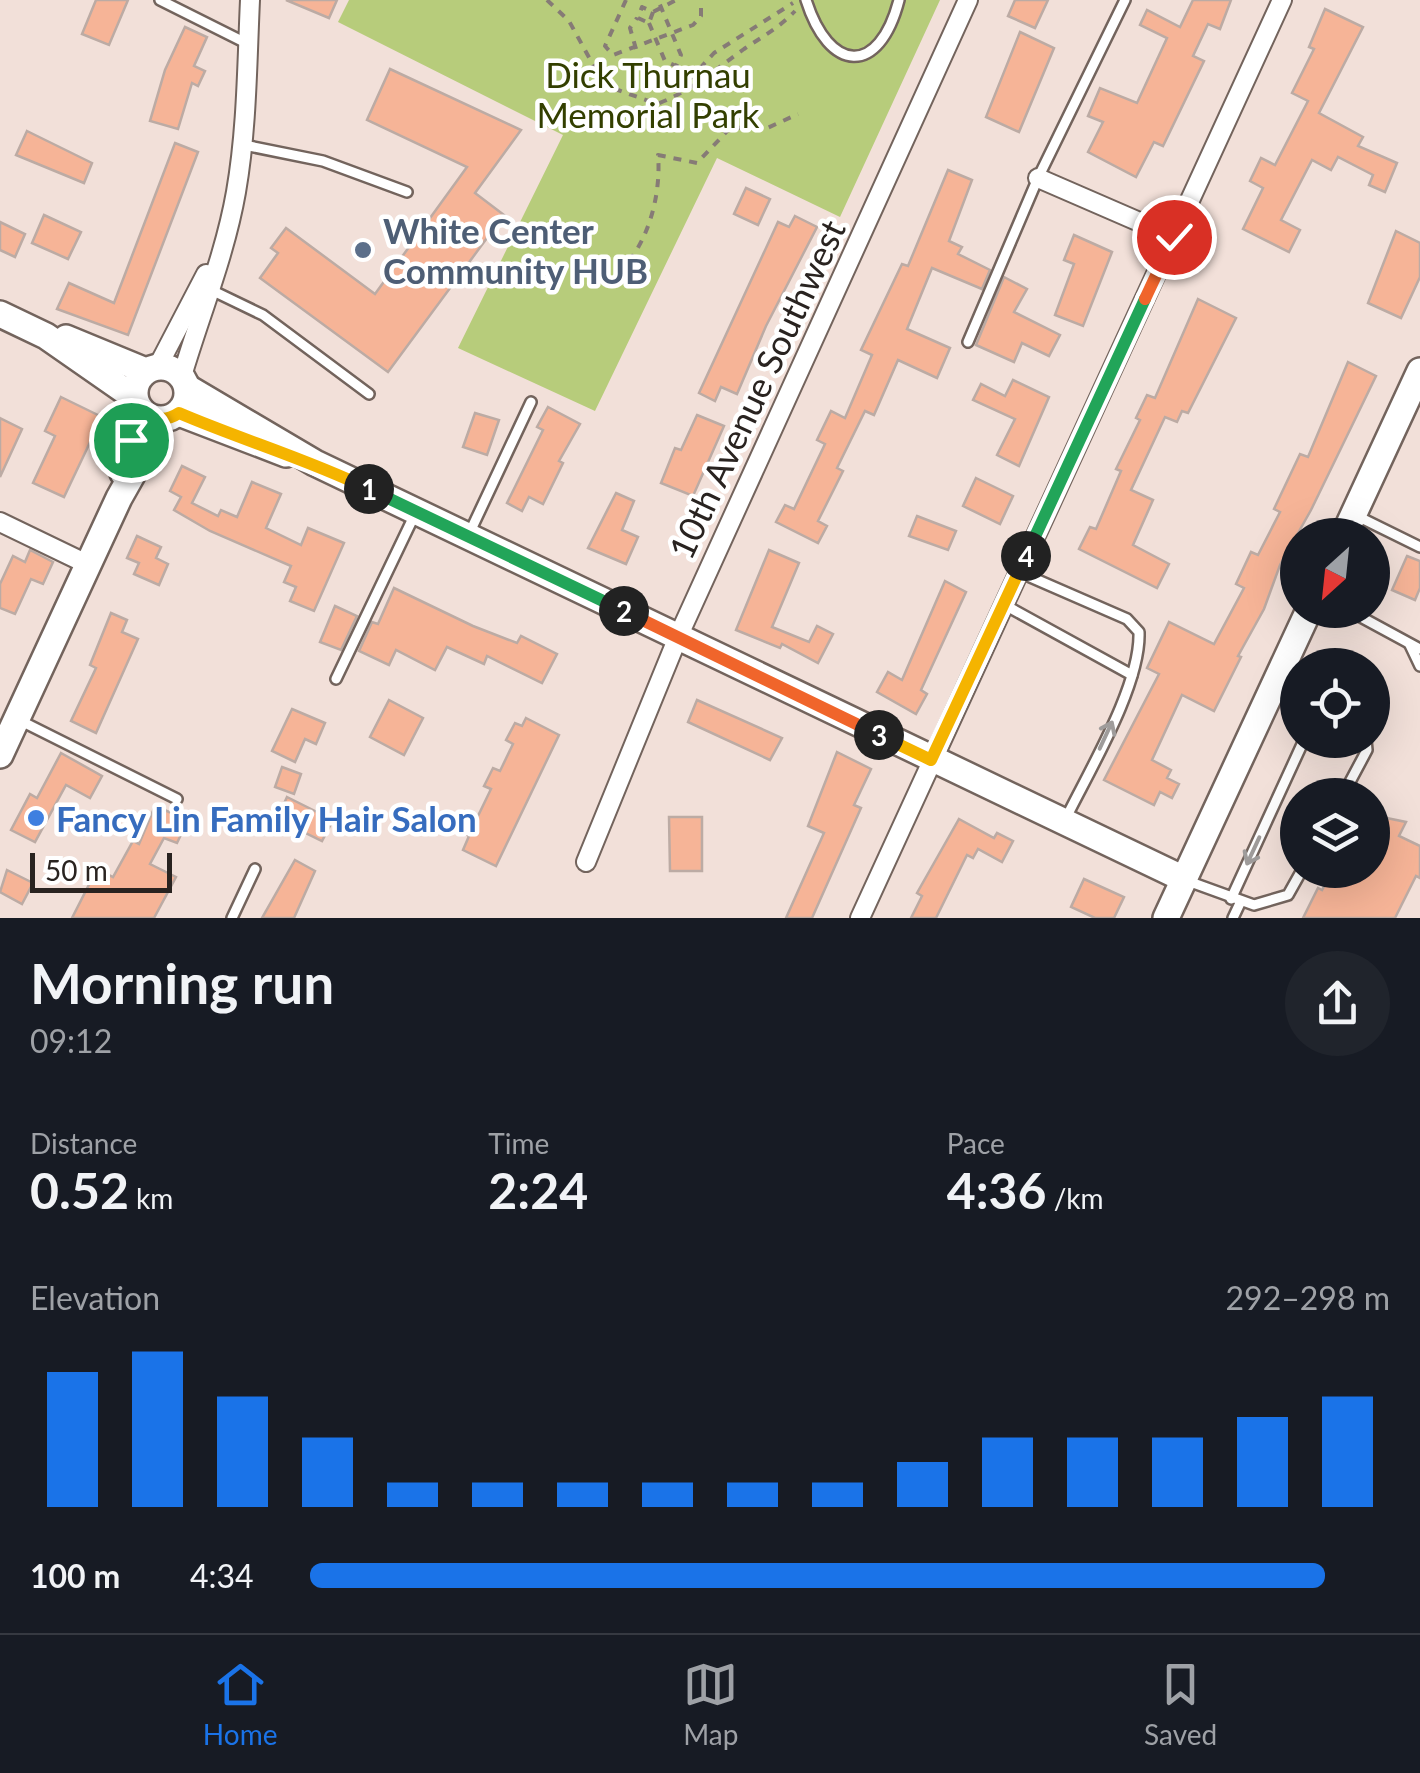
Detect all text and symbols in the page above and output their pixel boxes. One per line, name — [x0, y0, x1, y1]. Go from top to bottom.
park label: Dick Thurnau Memorial Park — [536, 53, 760, 135]
pin — [1132, 195, 1217, 280]
place label: White Center Community HUB — [383, 209, 648, 291]
icon: check — [1147, 210, 1202, 265]
street label: 10th Avenue Southwest — [659, 213, 853, 565]
marker: White Center Community HUB — [352, 239, 374, 261]
pin — [89, 398, 174, 483]
icon: arrive — [104, 413, 159, 468]
pin: 1 — [344, 464, 394, 514]
text: 1 — [361, 472, 377, 506]
north arrow — [1280, 518, 1390, 628]
map controls — [1280, 518, 1390, 888]
pin: 4 — [1001, 531, 1051, 581]
text: 4 — [1018, 539, 1034, 573]
pin: 2 — [599, 586, 649, 636]
text: 2 — [616, 594, 632, 628]
button: locate — [1280, 648, 1390, 758]
pin: 3 — [854, 710, 904, 760]
text: 3 — [871, 718, 887, 752]
one-way arrow — [1097, 720, 1116, 750]
button: layers — [1280, 778, 1390, 888]
place label: Fancy Lin Family Hair Salon — [56, 797, 477, 839]
marker: Fancy Lin Family Hair Salon — [25, 807, 47, 829]
one-way arrow — [1243, 835, 1261, 866]
scale bar — [30, 848, 172, 893]
text: 50 m — [45, 853, 108, 887]
text: Morning run — [30, 950, 334, 1016]
button: share — [1285, 951, 1390, 1056]
text: 09:12 — [30, 1021, 112, 1060]
text: Distance — [30, 1126, 137, 1160]
text: Time — [488, 1126, 549, 1160]
text: Pace — [947, 1126, 1005, 1160]
text: 0.52 — [30, 1160, 129, 1220]
text: 2:24 — [488, 1160, 588, 1220]
text: 4:36 — [947, 1160, 1047, 1220]
text: km — [129, 1181, 173, 1215]
text: /km — [1047, 1181, 1104, 1215]
text: Elevation — [30, 1278, 160, 1317]
text: 292–298 m — [1226, 1278, 1390, 1317]
text: 100 m — [30, 1556, 120, 1595]
text: 4:34 — [190, 1556, 254, 1595]
tab: Home — [203, 1657, 277, 1751]
tab: Map — [683, 1657, 738, 1751]
tab: Saved — [1144, 1657, 1217, 1751]

